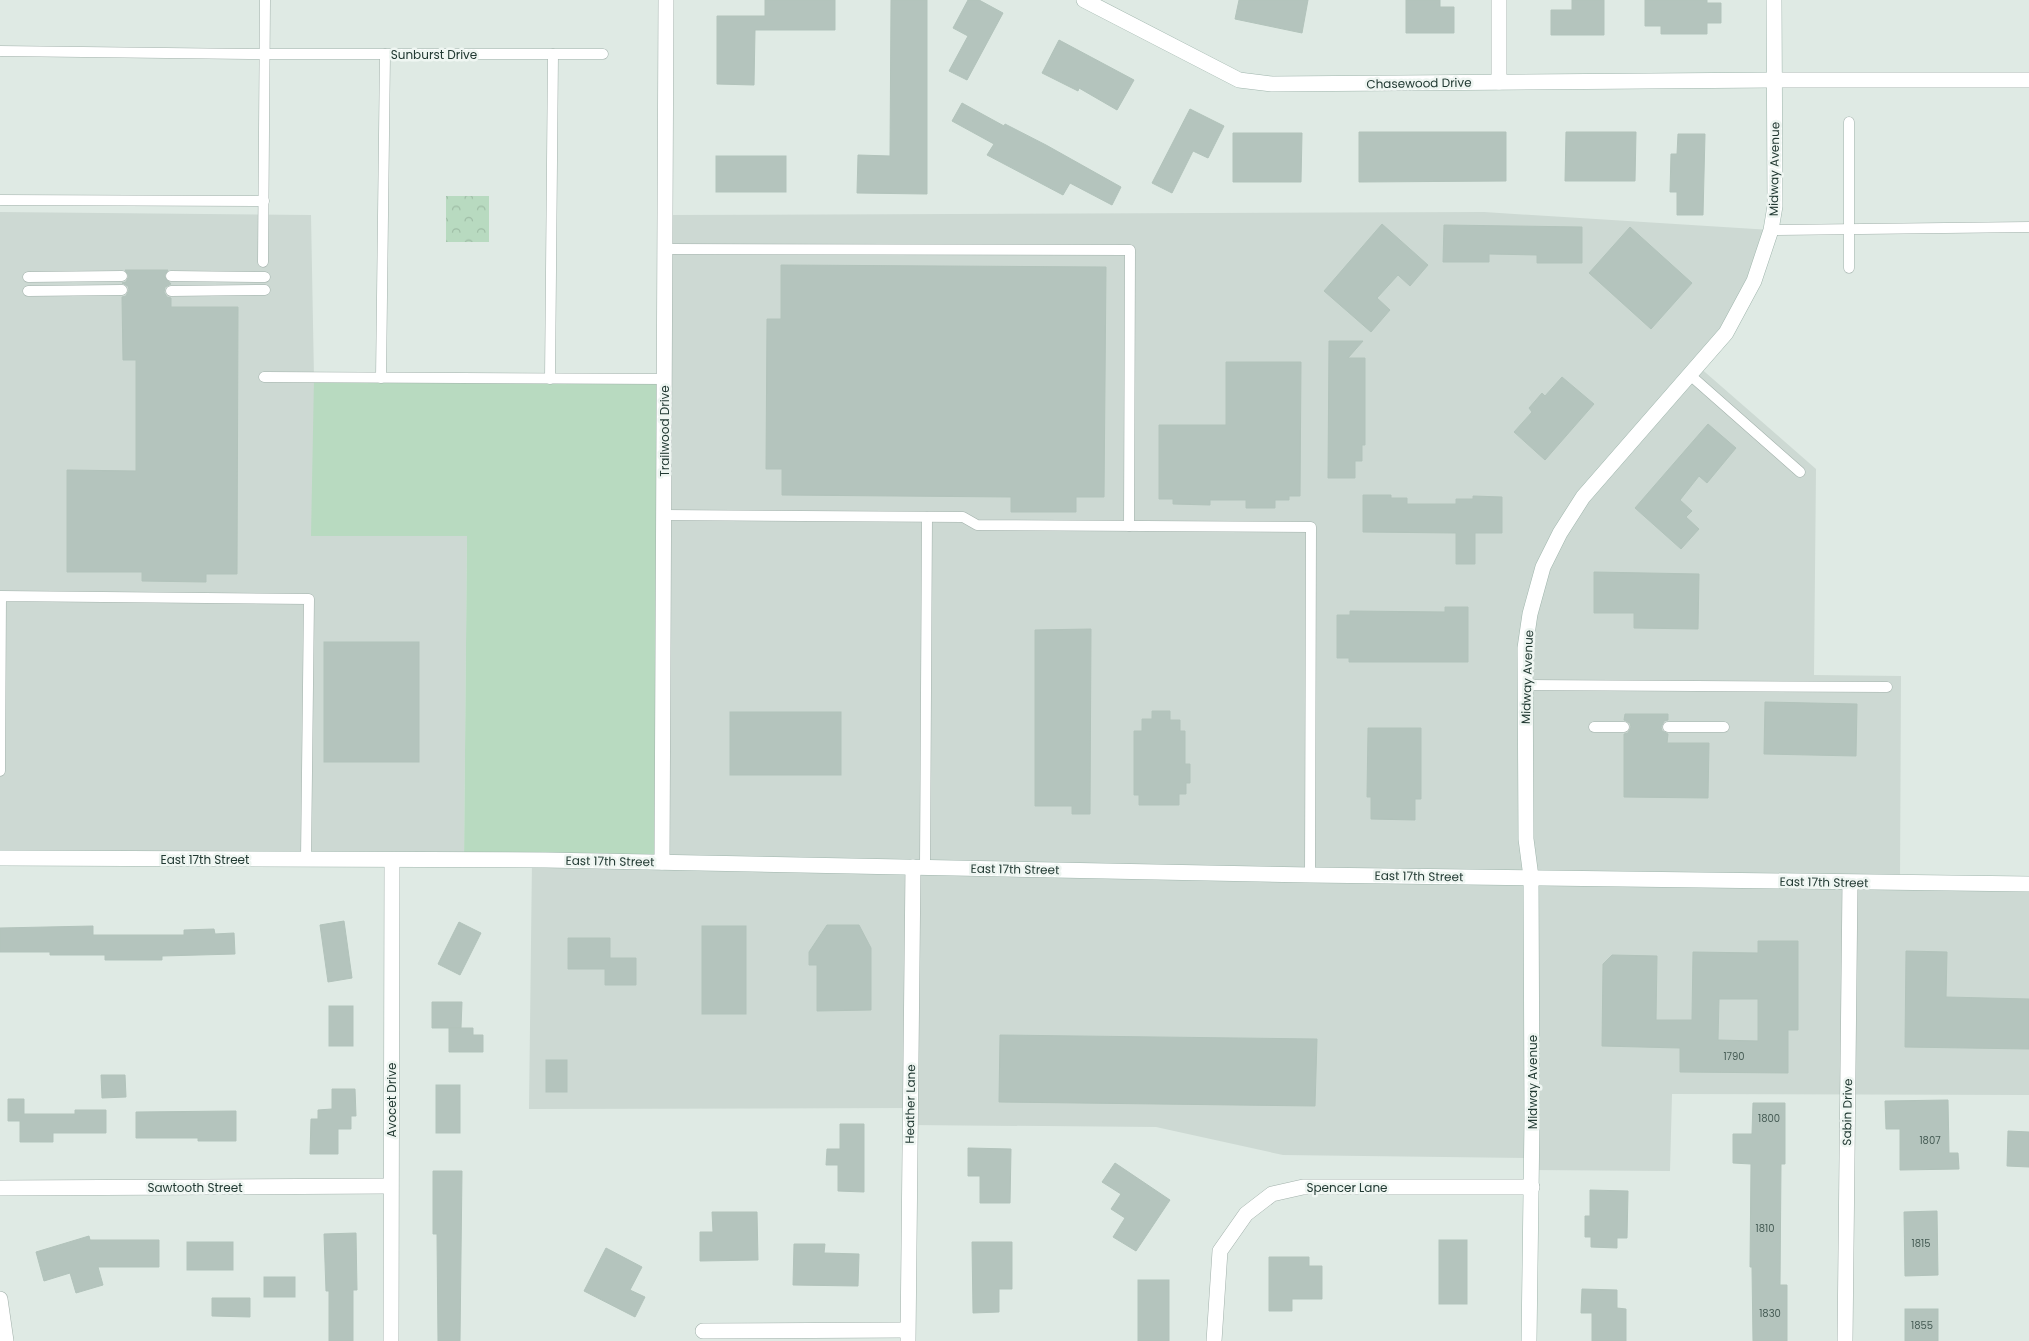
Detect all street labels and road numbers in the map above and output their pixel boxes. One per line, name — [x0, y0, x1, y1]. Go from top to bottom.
street label: Sunburst Drive — [391, 46, 477, 63]
street label: Chasewood Drive — [1366, 74, 1472, 92]
street label: Midway Avenue — [1765, 122, 1783, 216]
street label: Trailwood Drive — [656, 385, 673, 477]
street label: Midway Avenue — [1517, 630, 1537, 724]
street label: East 17th Street — [161, 851, 249, 868]
street label: East 17th Street — [565, 852, 655, 870]
street label: East 17th Street — [970, 860, 1060, 878]
street label: East 17th Street — [1374, 867, 1464, 885]
street label: East 17th Street — [1779, 873, 1869, 891]
street label: Midway Avenue — [1524, 1035, 1541, 1129]
street label: Avocet Drive — [383, 1063, 400, 1137]
street label: Heather Lane — [901, 1064, 919, 1144]
street label: Sabin Drive — [1838, 1078, 1856, 1146]
street label: Sawtooth Street — [147, 1179, 243, 1196]
street label: Spencer Lane — [1306, 1179, 1388, 1196]

